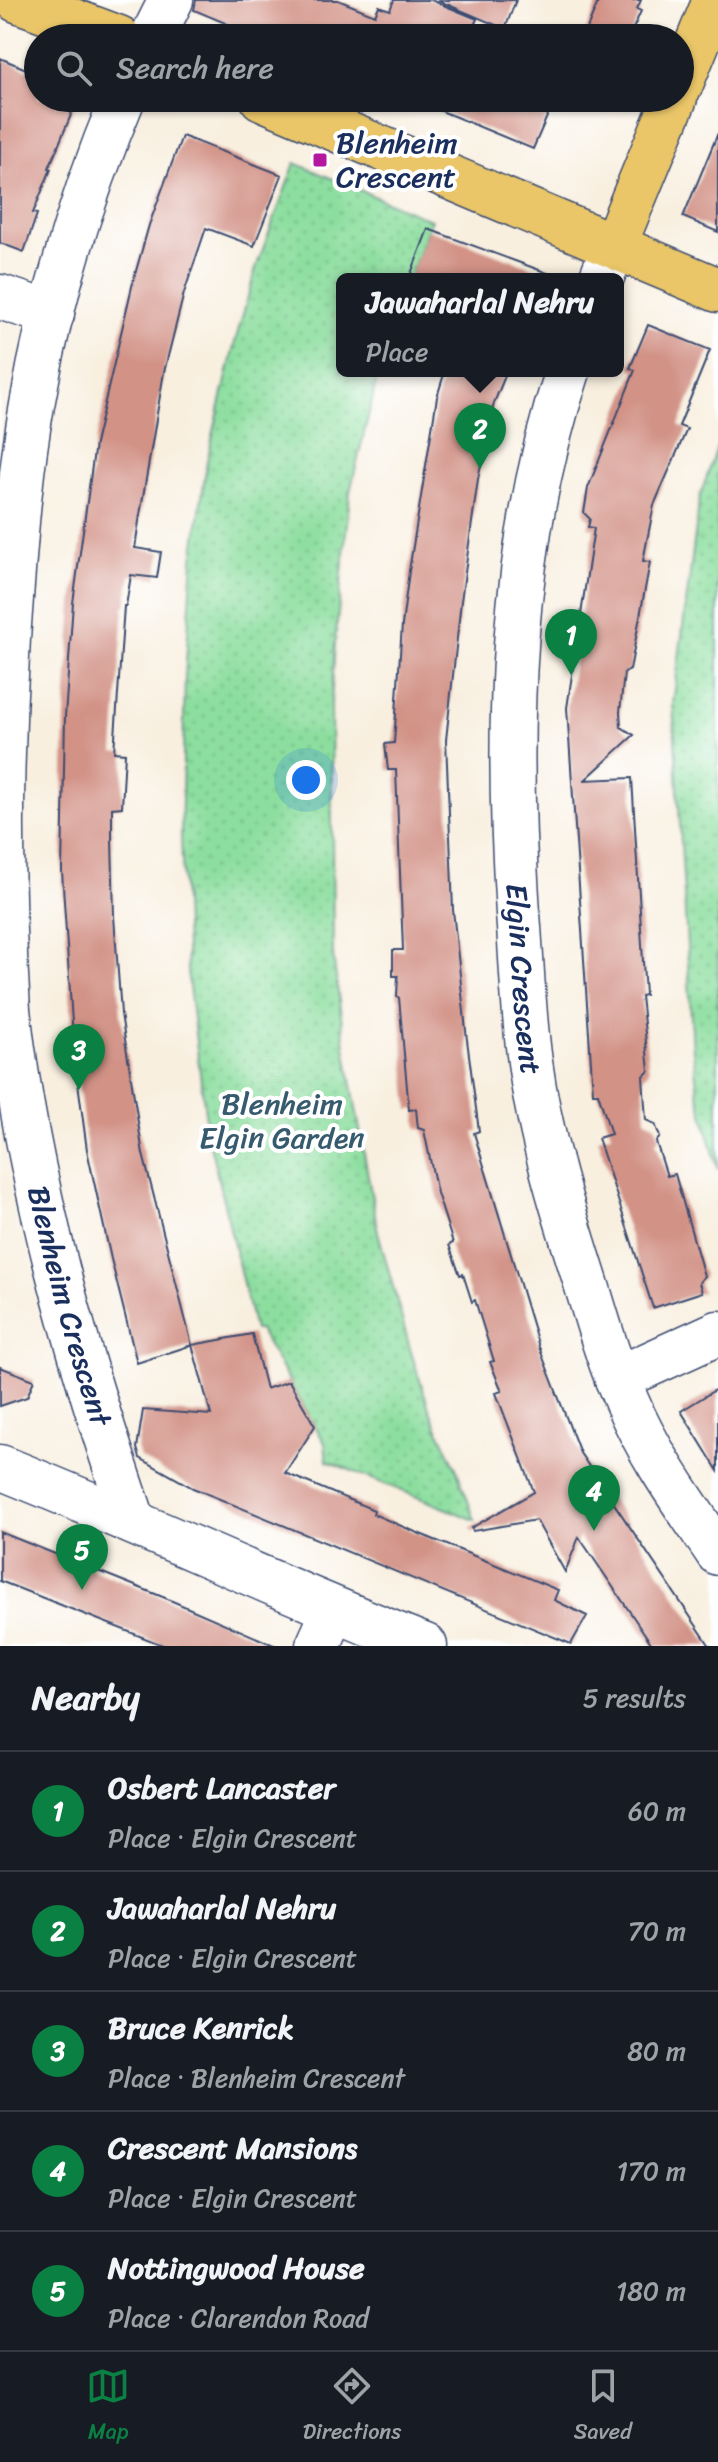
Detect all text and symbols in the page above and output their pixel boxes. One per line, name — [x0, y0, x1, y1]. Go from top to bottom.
search box — [24, 24, 694, 112]
text: Search here — [116, 41, 274, 95]
icon: search — [52, 46, 96, 90]
place label: Blenheim Crescent — [336, 116, 458, 204]
marker: Blenheim Crescent — [311, 151, 329, 169]
popup — [336, 273, 624, 377]
text: Jawaharlal Nehru — [366, 275, 594, 329]
text: Place — [366, 329, 428, 375]
pin: 2 — [454, 403, 506, 469]
pin: 1 — [545, 609, 597, 675]
your location — [286, 760, 326, 800]
street label: Elgin Crescent — [489, 882, 558, 1078]
pin: 3 — [53, 1024, 105, 1090]
park label: Blenheim Elgin Garden — [199, 1077, 365, 1165]
street label: Blenheim Crescent — [11, 1181, 128, 1435]
pin: 4 — [568, 1465, 620, 1531]
pin: 5 — [56, 1524, 108, 1590]
text: Nearby — [32, 1668, 140, 1728]
text: 5 results — [583, 1675, 686, 1721]
text: Osbert Lancaster — [108, 1761, 336, 1815]
text: 1 — [52, 1788, 64, 1834]
text: 60 m — [628, 1788, 686, 1834]
text: Place · Elgin Crescent — [108, 1815, 357, 1861]
text: Jawaharlal Nehru — [108, 1881, 336, 1935]
text: 2 — [50, 1908, 66, 1954]
text: 70 m — [628, 1908, 686, 1954]
text: Place · Elgin Crescent — [108, 1935, 357, 1981]
text: Bruce Kenrick — [108, 2001, 294, 2055]
text: 3 — [51, 2028, 65, 2074]
text: 80 m — [627, 2028, 686, 2074]
text: Place · Blenheim Crescent — [108, 2055, 405, 2101]
text: Crescent Mansions — [108, 2121, 357, 2175]
text: 4 — [50, 2148, 66, 2194]
text: 170 m — [617, 2148, 686, 2194]
text: Place · Elgin Crescent — [108, 2175, 357, 2221]
text: Nottingwood House — [108, 2241, 365, 2295]
text: 5 — [50, 2268, 66, 2314]
text: 180 m — [616, 2268, 686, 2314]
text: Place · Clarendon Road — [108, 2295, 369, 2341]
tab: Map — [86, 2364, 130, 2451]
tab: Directions — [303, 2364, 401, 2451]
tab: Saved — [574, 2364, 632, 2451]

